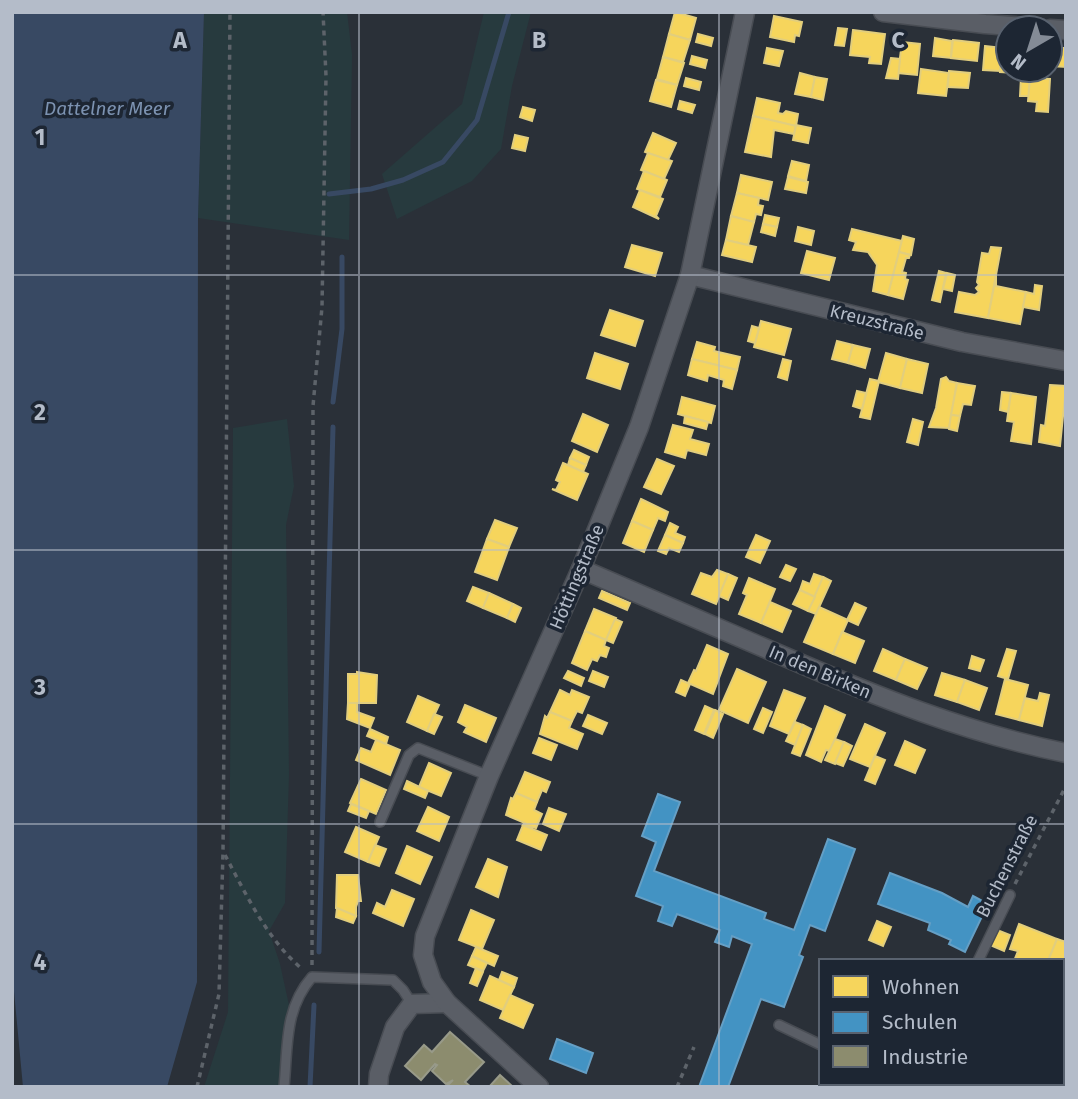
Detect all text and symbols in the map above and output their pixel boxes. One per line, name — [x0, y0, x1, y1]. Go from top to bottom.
north arrow — [994, 14, 1064, 84]
text: A — [172, 26, 187, 54]
text: B — [532, 26, 546, 54]
text: C — [891, 26, 905, 54]
text: N — [1006, 49, 1031, 75]
water label: Dattelner Meer — [44, 97, 171, 120]
text: 1 — [35, 123, 45, 151]
street label: Kreuzstraße — [827, 300, 927, 344]
text: 2 — [34, 398, 46, 426]
street label: Höttingstraße — [545, 521, 609, 633]
street label: In den Birken — [766, 641, 874, 703]
text: 3 — [33, 673, 46, 701]
street label: Buchenstraße — [972, 811, 1042, 921]
text: 4 — [34, 948, 47, 976]
legend — [819, 959, 1064, 1085]
text: Wohnen — [882, 974, 960, 1000]
text: Schulen — [882, 1009, 958, 1035]
text: Industrie — [882, 1044, 968, 1070]

